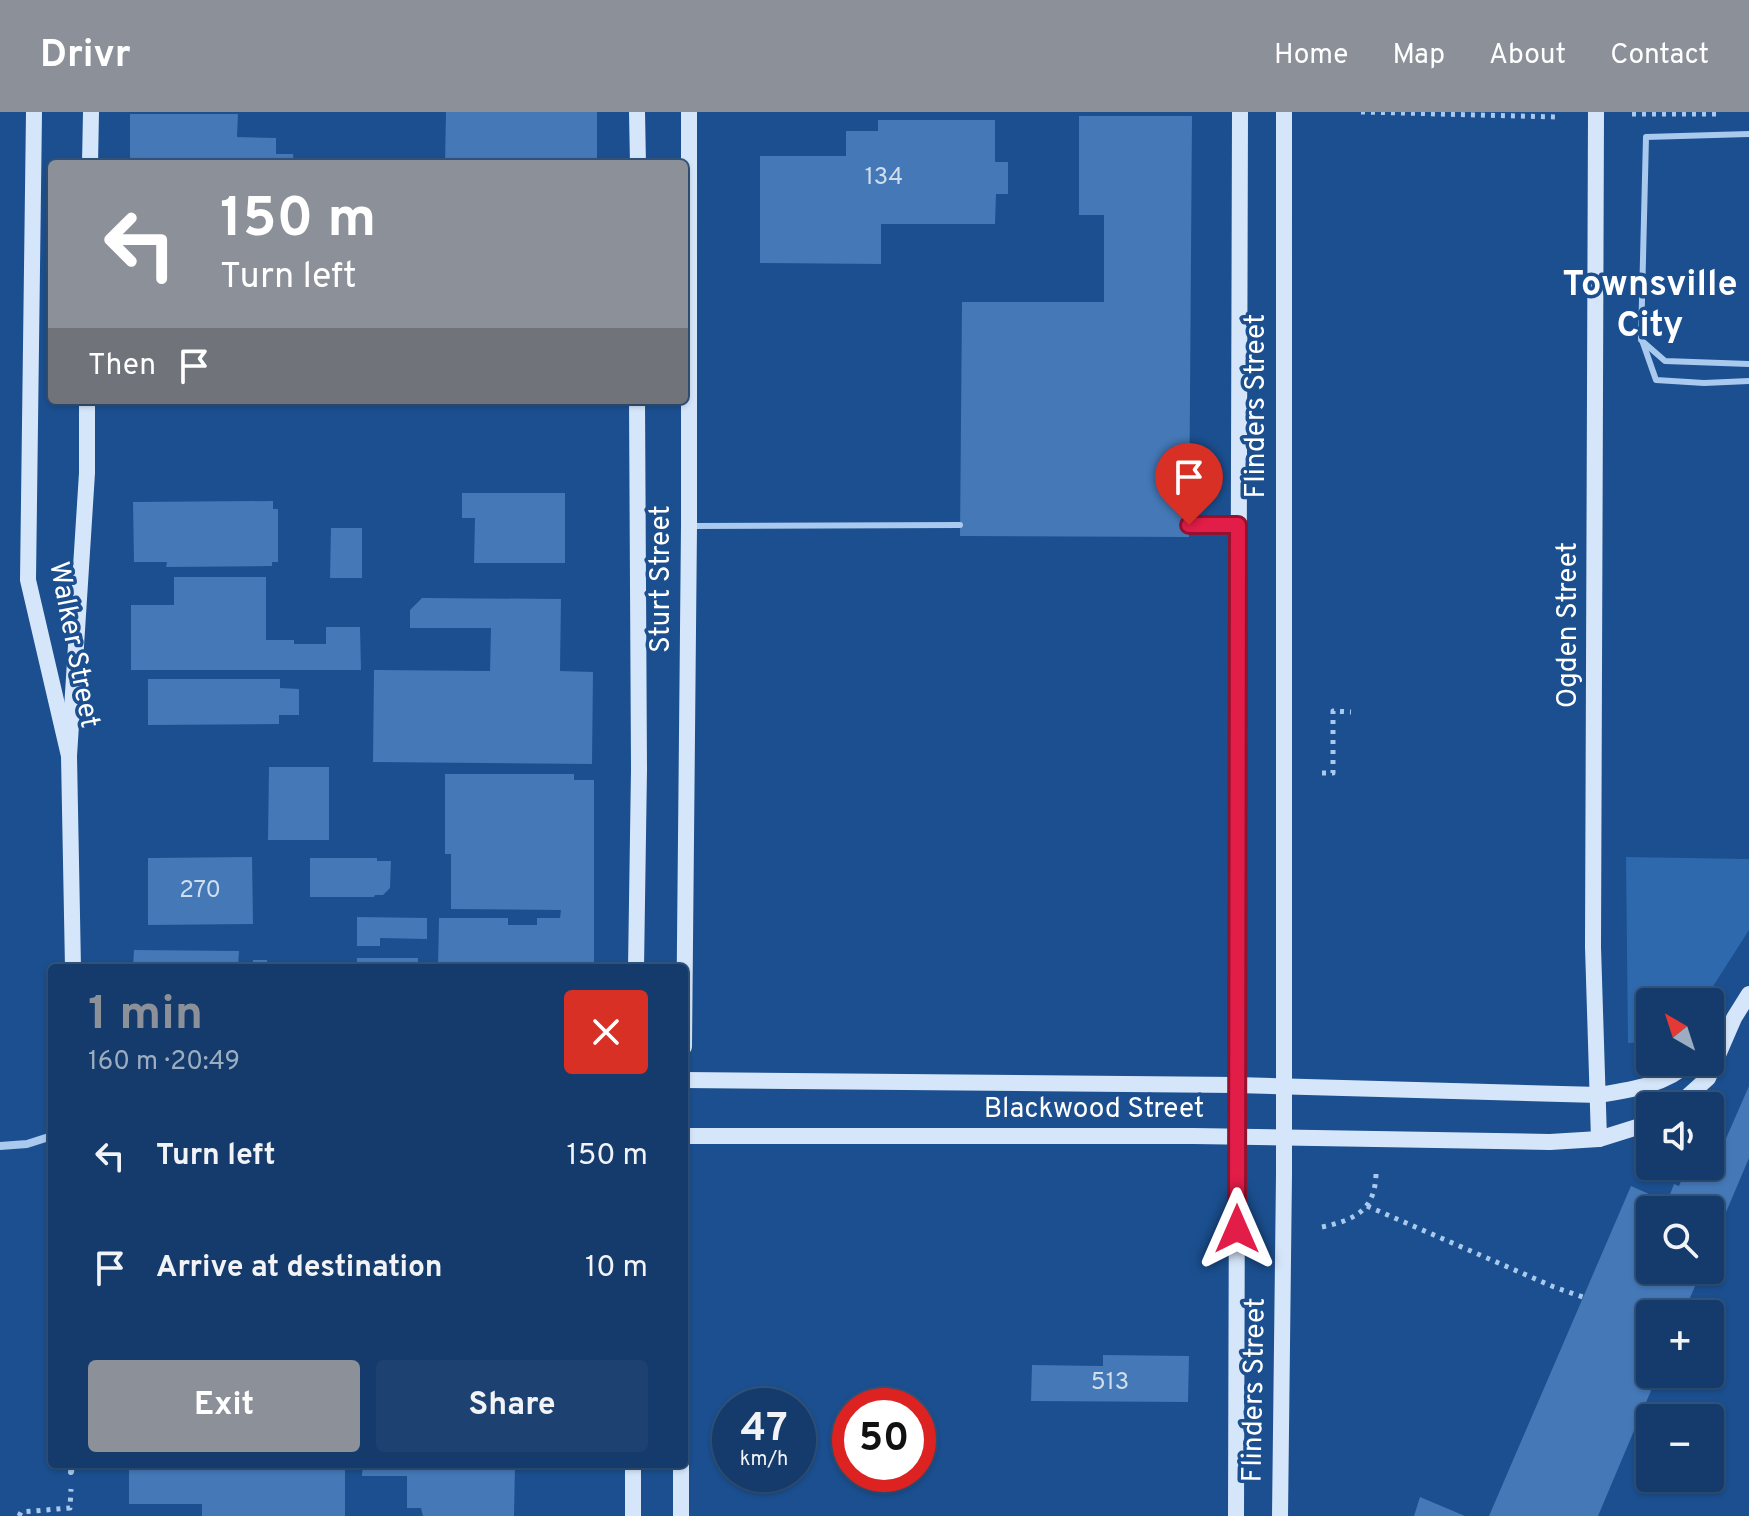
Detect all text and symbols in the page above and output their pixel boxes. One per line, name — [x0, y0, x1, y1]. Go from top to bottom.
text: Drivr — [40, 32, 131, 81]
text: Home — [1274, 38, 1348, 74]
text: Map — [1392, 38, 1445, 74]
text: About — [1489, 38, 1566, 74]
text: Contact — [1610, 38, 1709, 74]
house number: 134 — [865, 163, 903, 193]
text: 150 m — [220, 186, 376, 256]
icon: left — [88, 192, 192, 296]
text: Turn left — [220, 255, 357, 301]
district label: Townsville City — [1562, 263, 1738, 350]
street label: Flinders Street — [1239, 314, 1275, 498]
icon: arrive — [172, 344, 216, 388]
text: Then — [88, 348, 156, 385]
pin — [1155, 443, 1223, 525]
icon: arrive — [1167, 455, 1211, 499]
street label: Sturt Street — [644, 505, 680, 653]
street label: Ogden Street — [1551, 542, 1587, 708]
street label: Walker Street — [39, 559, 107, 731]
house number: 270 — [179, 876, 221, 906]
text: 1 min — [88, 986, 203, 1046]
north arrow — [1636, 988, 1724, 1076]
map controls — [1636, 988, 1724, 1492]
button: close — [564, 990, 648, 1074]
text: 160 m · 20:49 — [88, 1046, 240, 1079]
street label: Blackwood Street — [984, 1092, 1204, 1128]
button: sound — [1636, 1092, 1724, 1180]
icon: left — [88, 1134, 132, 1178]
text: Turn left — [156, 1138, 276, 1175]
text: 150 m — [567, 1138, 648, 1175]
position arrow — [1195, 1187, 1279, 1271]
button: search — [1636, 1196, 1724, 1284]
icon: arrive — [88, 1246, 132, 1290]
text: Arrive at destination — [156, 1250, 442, 1287]
text: 10 m — [585, 1250, 648, 1287]
street label: Flinders Street — [1235, 1297, 1275, 1483]
button: + — [1636, 1300, 1724, 1388]
button: Exit — [88, 1360, 360, 1452]
button: Share — [376, 1360, 648, 1452]
house number: 513 — [1091, 1368, 1129, 1398]
speed limit sign: 50 — [832, 1388, 936, 1492]
button: − — [1636, 1404, 1724, 1492]
text: 47 — [740, 1405, 788, 1455]
text: km/h — [740, 1447, 788, 1473]

